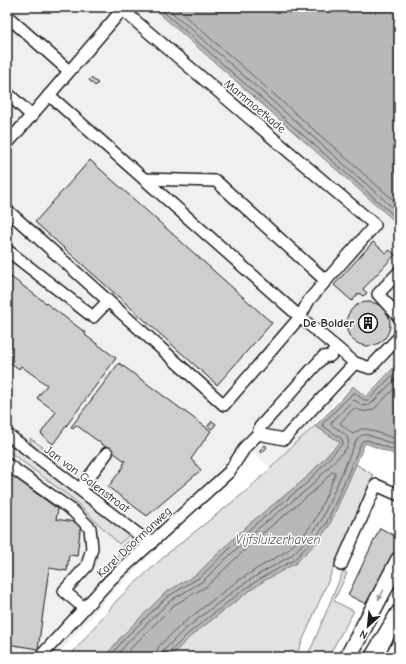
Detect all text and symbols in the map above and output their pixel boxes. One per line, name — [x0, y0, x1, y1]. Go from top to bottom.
street label: Mammoetkade — [221, 76, 289, 136]
building icon: De Bolder — [357, 312, 379, 334]
place label: De Bolder — [303, 316, 354, 330]
street label: Jan van Galenstraat — [42, 442, 133, 516]
street label: Karel Doormanweg — [94, 504, 174, 580]
water label: Vijfsluizerhaven — [236, 532, 320, 547]
one-way arrow — [378, 589, 384, 600]
north arrow — [348, 606, 388, 646]
text: N — [358, 627, 370, 642]

